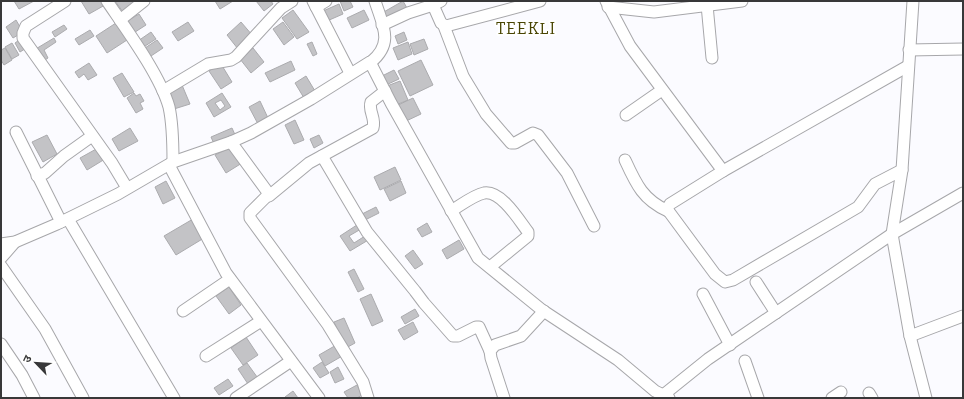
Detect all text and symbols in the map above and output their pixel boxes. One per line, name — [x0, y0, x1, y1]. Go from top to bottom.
district label: TEEKLI — [496, 19, 556, 38]
north arrow — [16, 343, 56, 383]
text: उ — [20, 353, 35, 365]

